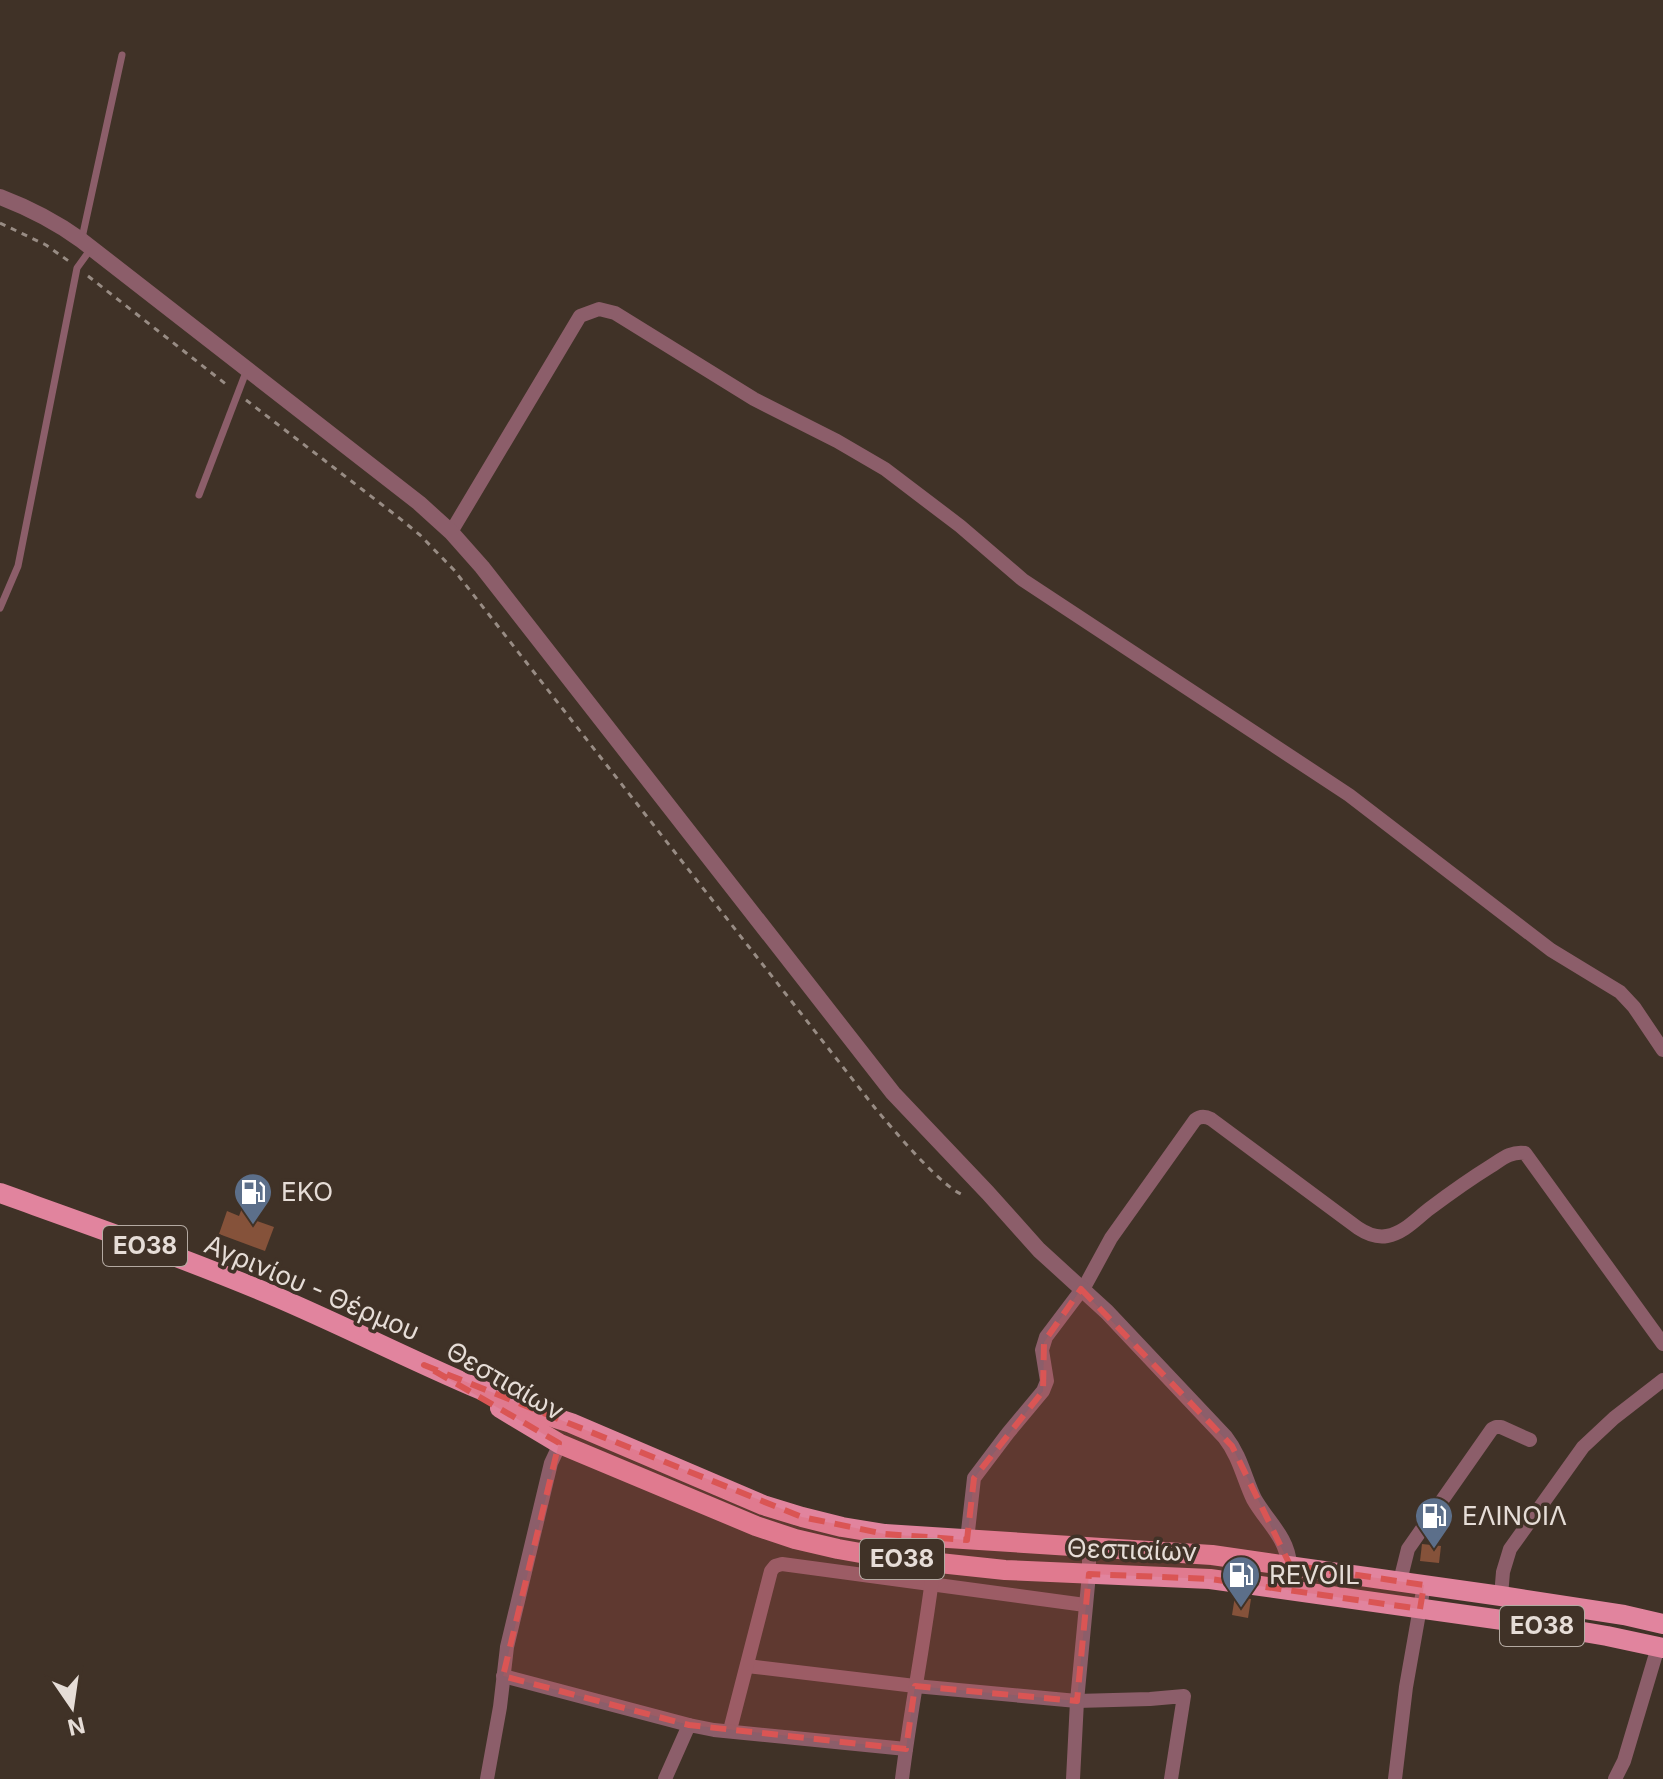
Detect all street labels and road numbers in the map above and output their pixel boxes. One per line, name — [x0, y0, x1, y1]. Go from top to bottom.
road number: ΕΟ38 — [103, 1226, 187, 1266]
street label: Αγρινίου - Θέρμου — [200, 1228, 424, 1347]
street label: Θεστιαίων — [441, 1335, 569, 1427]
street label: Θεστιαίων — [1066, 1532, 1198, 1567]
road number: ΕΟ38 — [860, 1539, 944, 1579]
road number: ΕΟ38 — [1500, 1606, 1584, 1646]

